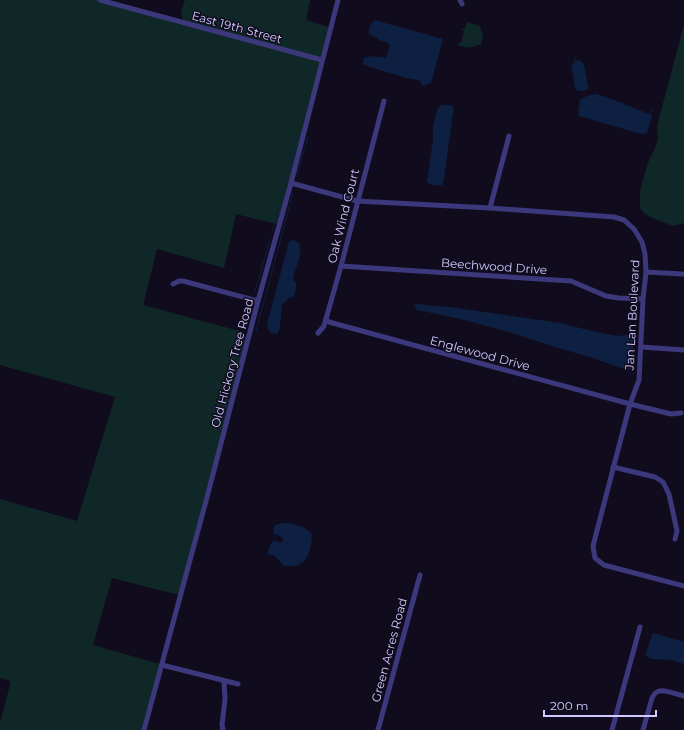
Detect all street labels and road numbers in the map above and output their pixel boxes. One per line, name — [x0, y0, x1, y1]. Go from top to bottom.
street label: East 19th Street — [190, 8, 284, 46]
street label: Oak Wind Court — [324, 167, 362, 265]
street label: Beechwood Drive — [440, 255, 548, 277]
street label: Jan Lan Boulevard — [622, 259, 642, 372]
street label: Old Hickory Tree Road — [207, 297, 257, 429]
street label: Englewood Drive — [428, 332, 532, 374]
street label: Green Acres Road — [368, 596, 410, 704]

